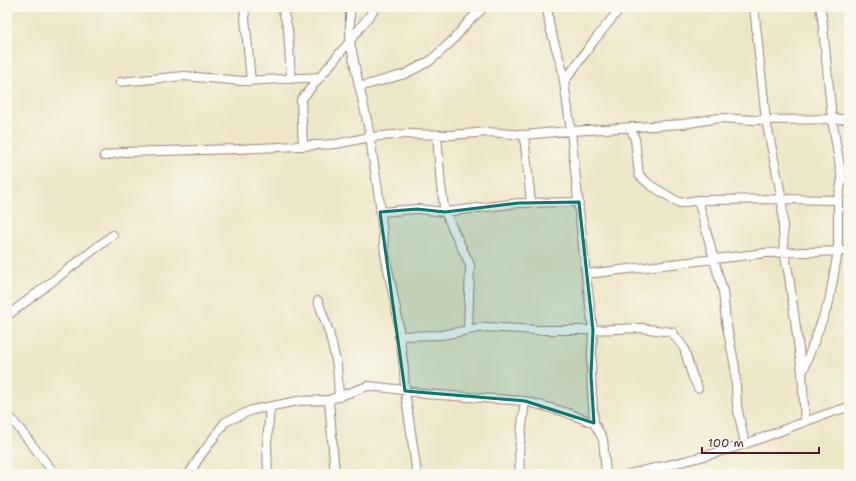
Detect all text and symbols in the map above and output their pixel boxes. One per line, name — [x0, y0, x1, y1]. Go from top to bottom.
scale bar — [702, 429, 819, 455]
text: 100 m — [708, 435, 744, 451]

